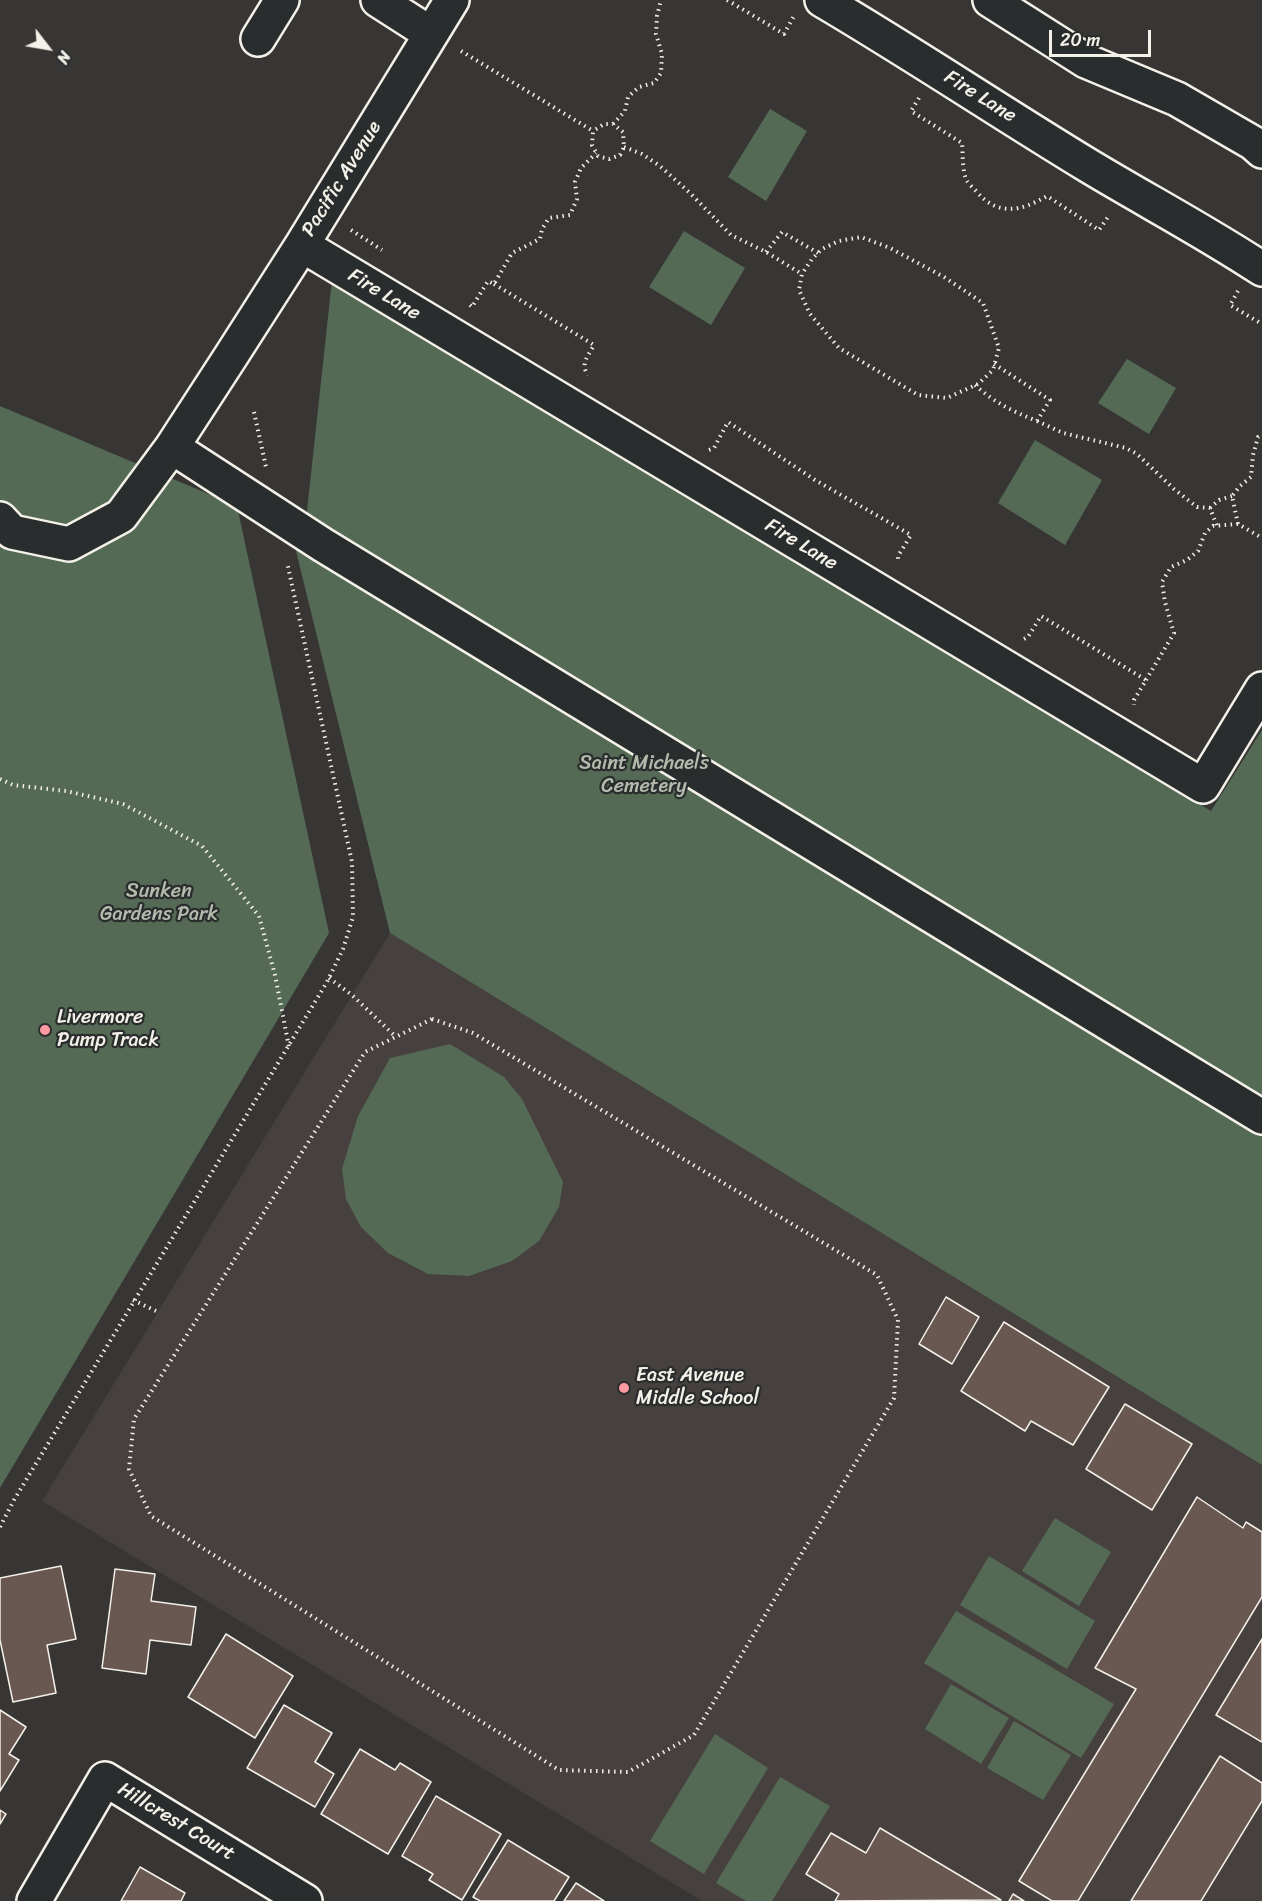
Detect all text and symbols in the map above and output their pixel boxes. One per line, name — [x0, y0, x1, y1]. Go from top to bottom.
north arrow — [18, 18, 78, 78]
scale bar — [1052, 18, 1154, 56]
text: 20 m — [1060, 24, 1100, 56]
text: N — [49, 45, 79, 70]
street label: Fire Lane — [940, 66, 1020, 128]
street label: Pacific Avenue — [297, 117, 387, 241]
street label: Fire Lane — [343, 264, 425, 326]
street label: Fire Lane — [760, 514, 842, 576]
park label: Saint Michaels Cemetery — [579, 752, 709, 799]
park label: Sunken Gardens Park — [100, 880, 218, 927]
place label: Livermore Pump Track — [57, 1006, 159, 1053]
marker: Livermore Pump Track — [38, 1023, 52, 1037]
place label: East Avenue Middle School — [636, 1364, 759, 1411]
marker: East Avenue Middle School — [617, 1381, 631, 1395]
street label: Hillcrest Court — [113, 1778, 239, 1866]

